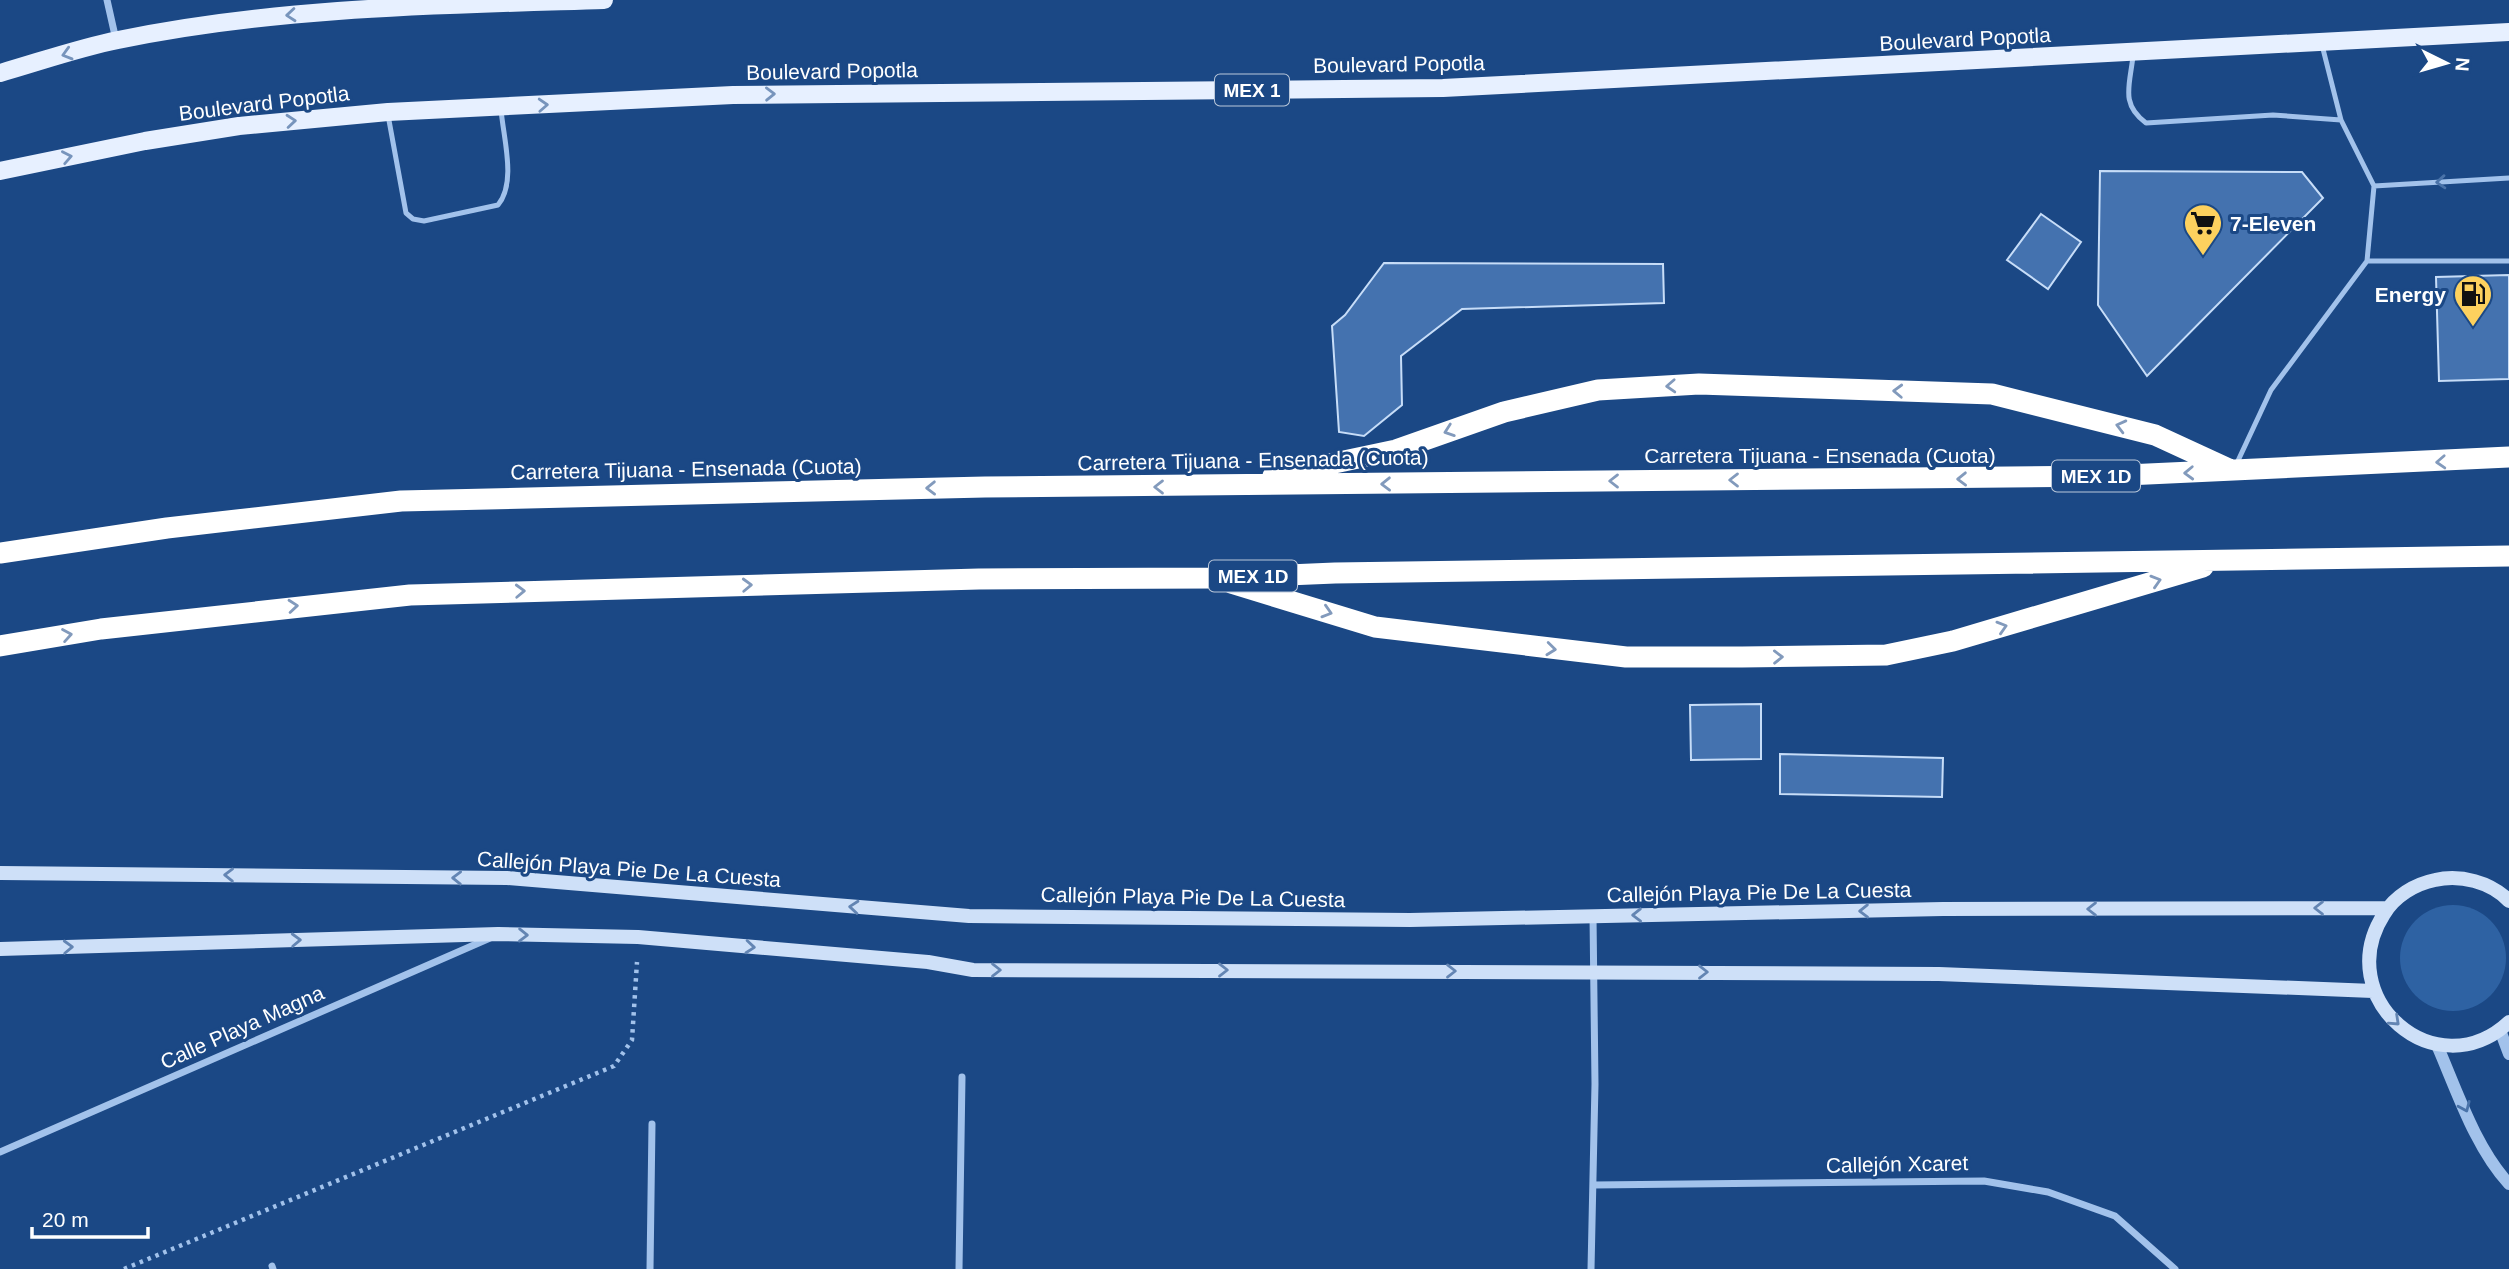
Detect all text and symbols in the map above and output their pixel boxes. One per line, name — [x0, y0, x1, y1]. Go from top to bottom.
one-way arrow — [285, 7, 296, 22]
street label: Boulevard Popotla — [1879, 23, 2052, 55]
north arrow — [2411, 28, 2481, 98]
one-way arrow — [61, 46, 73, 60]
street label: Boulevard Popotla — [1313, 51, 1485, 77]
text: N — [2451, 57, 2473, 72]
street label: Boulevard Popotla — [746, 58, 918, 84]
road number: MEX 1 — [1215, 74, 1289, 106]
street label: Boulevard Popotla — [177, 81, 351, 125]
one-way arrow — [765, 87, 776, 102]
one-way arrow — [537, 97, 548, 112]
one-way arrow — [286, 114, 297, 129]
one-way arrow — [61, 150, 73, 165]
one-way arrow — [2436, 174, 2447, 189]
supermarket icon: 7-Eleven — [2182, 202, 2224, 257]
place label: 7-Eleven — [2230, 212, 2316, 235]
fuel station icon: Energy — [2452, 273, 2494, 328]
place label: Energy — [2375, 283, 2446, 306]
one-way arrow — [1665, 378, 1676, 393]
one-way arrow — [1892, 383, 1903, 398]
one-way arrow — [2115, 420, 2127, 434]
one-way arrow — [1443, 423, 1455, 437]
street label: Carretera Tijuana - Ensenada (Cuota) — [1644, 444, 1996, 467]
street label: Carretera Tijuana - Ensenada (Cuota) — [1077, 445, 1429, 475]
street label: Carretera Tijuana - Ensenada (Cuota) — [510, 454, 862, 484]
one-way arrow — [2435, 454, 2446, 469]
road number: MEX 1D — [2052, 461, 2140, 491]
one-way arrow — [2183, 465, 2194, 481]
one-way arrow — [1956, 471, 1967, 487]
one-way arrow — [1729, 472, 1739, 488]
one-way arrow — [1608, 473, 1618, 489]
one-way arrow — [1380, 476, 1391, 492]
one-way arrow — [1153, 479, 1164, 495]
one-way arrow — [926, 481, 937, 496]
road number: MEX 1D — [1209, 561, 1297, 592]
one-way arrow — [2150, 574, 2162, 589]
one-way arrow — [742, 577, 753, 593]
one-way arrow — [515, 584, 526, 599]
one-way arrow — [288, 599, 299, 614]
one-way arrow — [1321, 604, 1333, 619]
one-way arrow — [1996, 620, 2008, 635]
one-way arrow — [61, 628, 73, 643]
one-way arrow — [1545, 642, 1557, 657]
one-way arrow — [1773, 649, 1784, 664]
street label: Callejón Playa Pie De La Cuesta — [476, 847, 782, 891]
one-way arrow — [223, 867, 234, 883]
one-way arrow — [451, 870, 461, 886]
street label: Callejón Playa Pie De La Cuesta — [1606, 878, 1912, 906]
street label: Callejón Playa Pie De La Cuesta — [1040, 883, 1346, 911]
one-way arrow — [849, 900, 860, 915]
one-way arrow — [2313, 900, 2324, 916]
one-way arrow — [2086, 901, 2096, 917]
one-way arrow — [1858, 903, 1869, 918]
one-way arrow — [1631, 908, 1642, 923]
one-way arrow — [518, 927, 529, 943]
one-way arrow — [290, 933, 301, 948]
one-way arrow — [63, 939, 74, 955]
one-way arrow — [745, 939, 756, 954]
one-way arrow — [991, 962, 1002, 978]
one-way arrow — [1219, 962, 1229, 978]
one-way arrow — [1446, 963, 1457, 979]
one-way arrow — [1698, 964, 1709, 980]
street label: Calle Playa Magna — [157, 981, 327, 1073]
one-way arrow — [2386, 1013, 2399, 1026]
one-way arrow — [2457, 1100, 2471, 1112]
street label: Callejón Xcaret — [1826, 1151, 1969, 1177]
scale bar — [32, 1196, 147, 1240]
text: 20 m — [42, 1208, 89, 1231]

